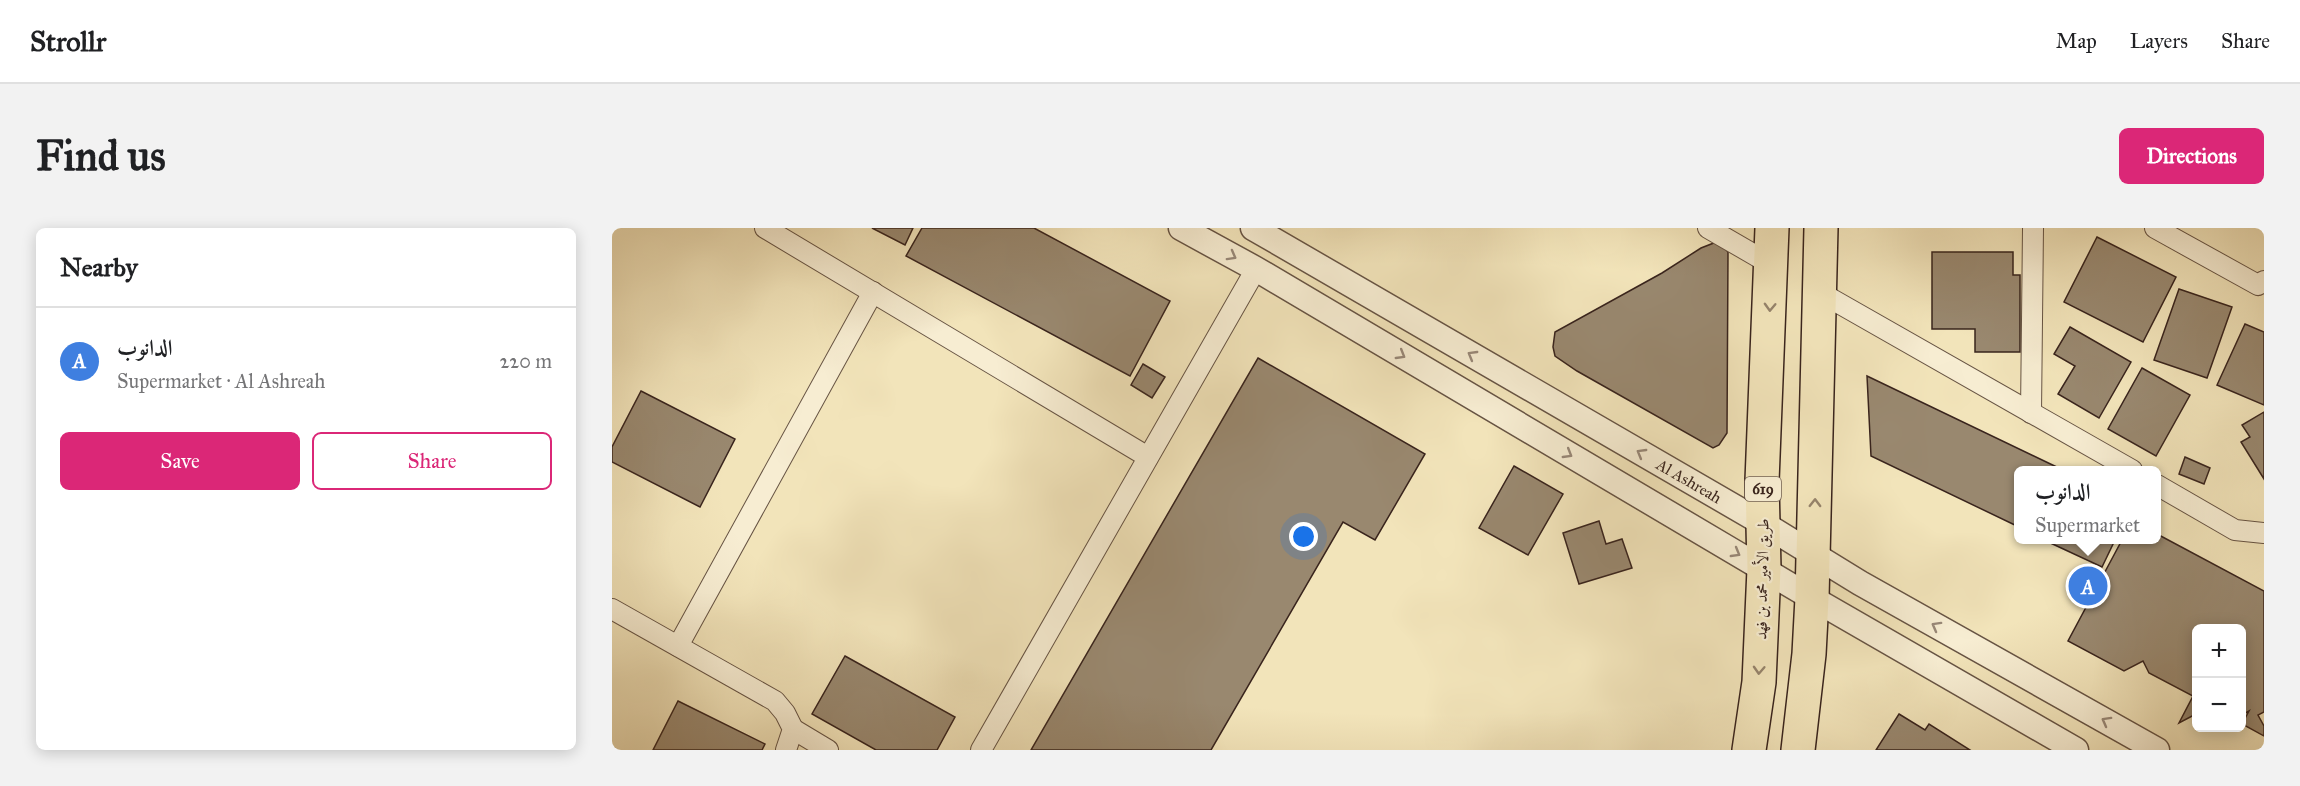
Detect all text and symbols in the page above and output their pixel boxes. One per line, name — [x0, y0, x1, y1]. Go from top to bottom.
text: Strollr — [30, 24, 106, 59]
text: Map — [2056, 28, 2097, 54]
text: Layers — [2130, 28, 2188, 54]
text: Share — [2221, 28, 2270, 54]
button: Directions — [2119, 128, 2264, 184]
text: Find us — [36, 130, 166, 182]
one-way arrow — [1226, 249, 1236, 260]
text: Nearby — [60, 251, 138, 283]
one-way arrow — [1763, 303, 1776, 312]
text: الدانوب — [117, 334, 173, 361]
one-way arrow — [1394, 347, 1405, 359]
text: A — [73, 349, 86, 373]
text: 220 m — [500, 349, 552, 373]
one-way arrow — [1468, 351, 1478, 362]
text: Supermarket · Al Ashreah — [117, 369, 325, 393]
button: Save — [60, 432, 300, 490]
button: Share — [312, 432, 552, 490]
one-way arrow — [1562, 446, 1572, 458]
one-way arrow — [1637, 449, 1647, 460]
street label: Al Ashreah — [1652, 454, 1725, 507]
popup — [2014, 466, 2161, 544]
road number: 619 — [1745, 477, 1781, 501]
text: الدانوب — [2035, 478, 2090, 505]
one-way arrow — [1808, 499, 1821, 508]
text: Supermarket — [2035, 513, 2140, 537]
street label: طريق الأمير محمد بن فهد — [1749, 518, 1774, 640]
your location — [1289, 522, 1318, 551]
one-way arrow — [1730, 545, 1740, 557]
pin: A — [2068, 564, 2108, 608]
one-way arrow — [1932, 622, 1942, 633]
map controls — [2192, 624, 2246, 732]
button: + — [2192, 624, 2246, 678]
one-way arrow — [1753, 666, 1766, 675]
button: − — [2192, 678, 2246, 732]
one-way arrow — [2102, 716, 2112, 728]

